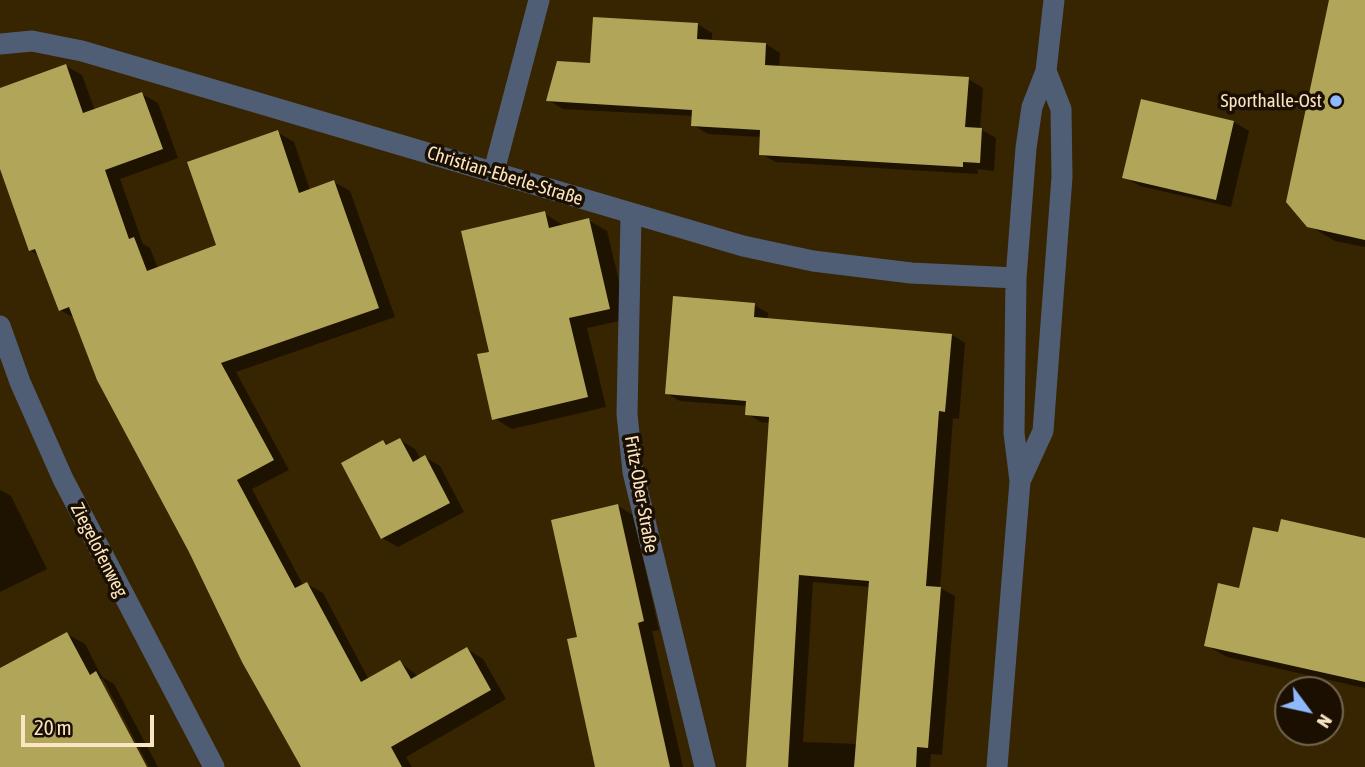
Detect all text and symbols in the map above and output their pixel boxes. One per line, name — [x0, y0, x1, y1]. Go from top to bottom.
place label: Sporthalle-Ost — [1221, 90, 1322, 112]
marker: Sporthalle-Ost — [1328, 93, 1344, 109]
street label: Christian-Eberle-Straße — [424, 141, 586, 211]
street label: Fritz-Ober-Straße — [619, 434, 663, 554]
street label: Ziegelofenweg — [66, 499, 132, 601]
north arrow — [1274, 676, 1344, 746]
scale bar — [24, 700, 158, 744]
text: N — [1313, 711, 1337, 732]
text: 20 m — [34, 715, 72, 739]

